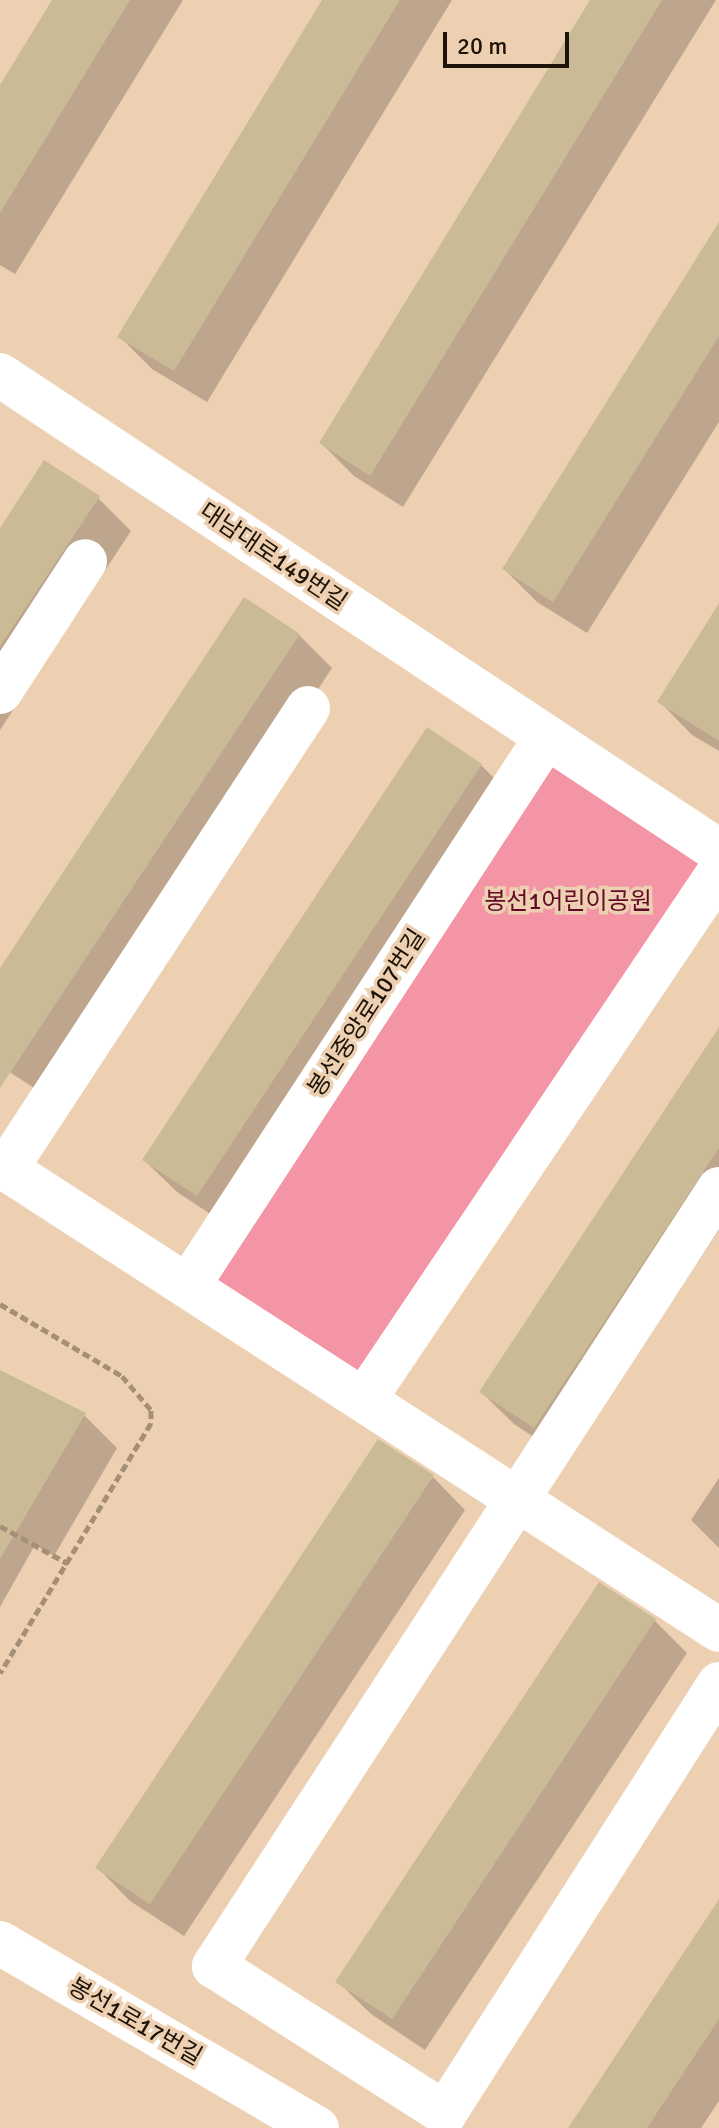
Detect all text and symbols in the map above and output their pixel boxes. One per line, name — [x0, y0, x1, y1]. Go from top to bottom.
scale bar — [447, 16, 573, 66]
text: 20 m — [457, 31, 507, 61]
street label: 대남대로149번길 — [194, 497, 352, 617]
park label: 봉선1어린이공원 — [484, 888, 652, 916]
street label: 봉선중앙로107번길 — [302, 924, 432, 1102]
street label: 봉선1로17번길 — [63, 1972, 207, 2072]

